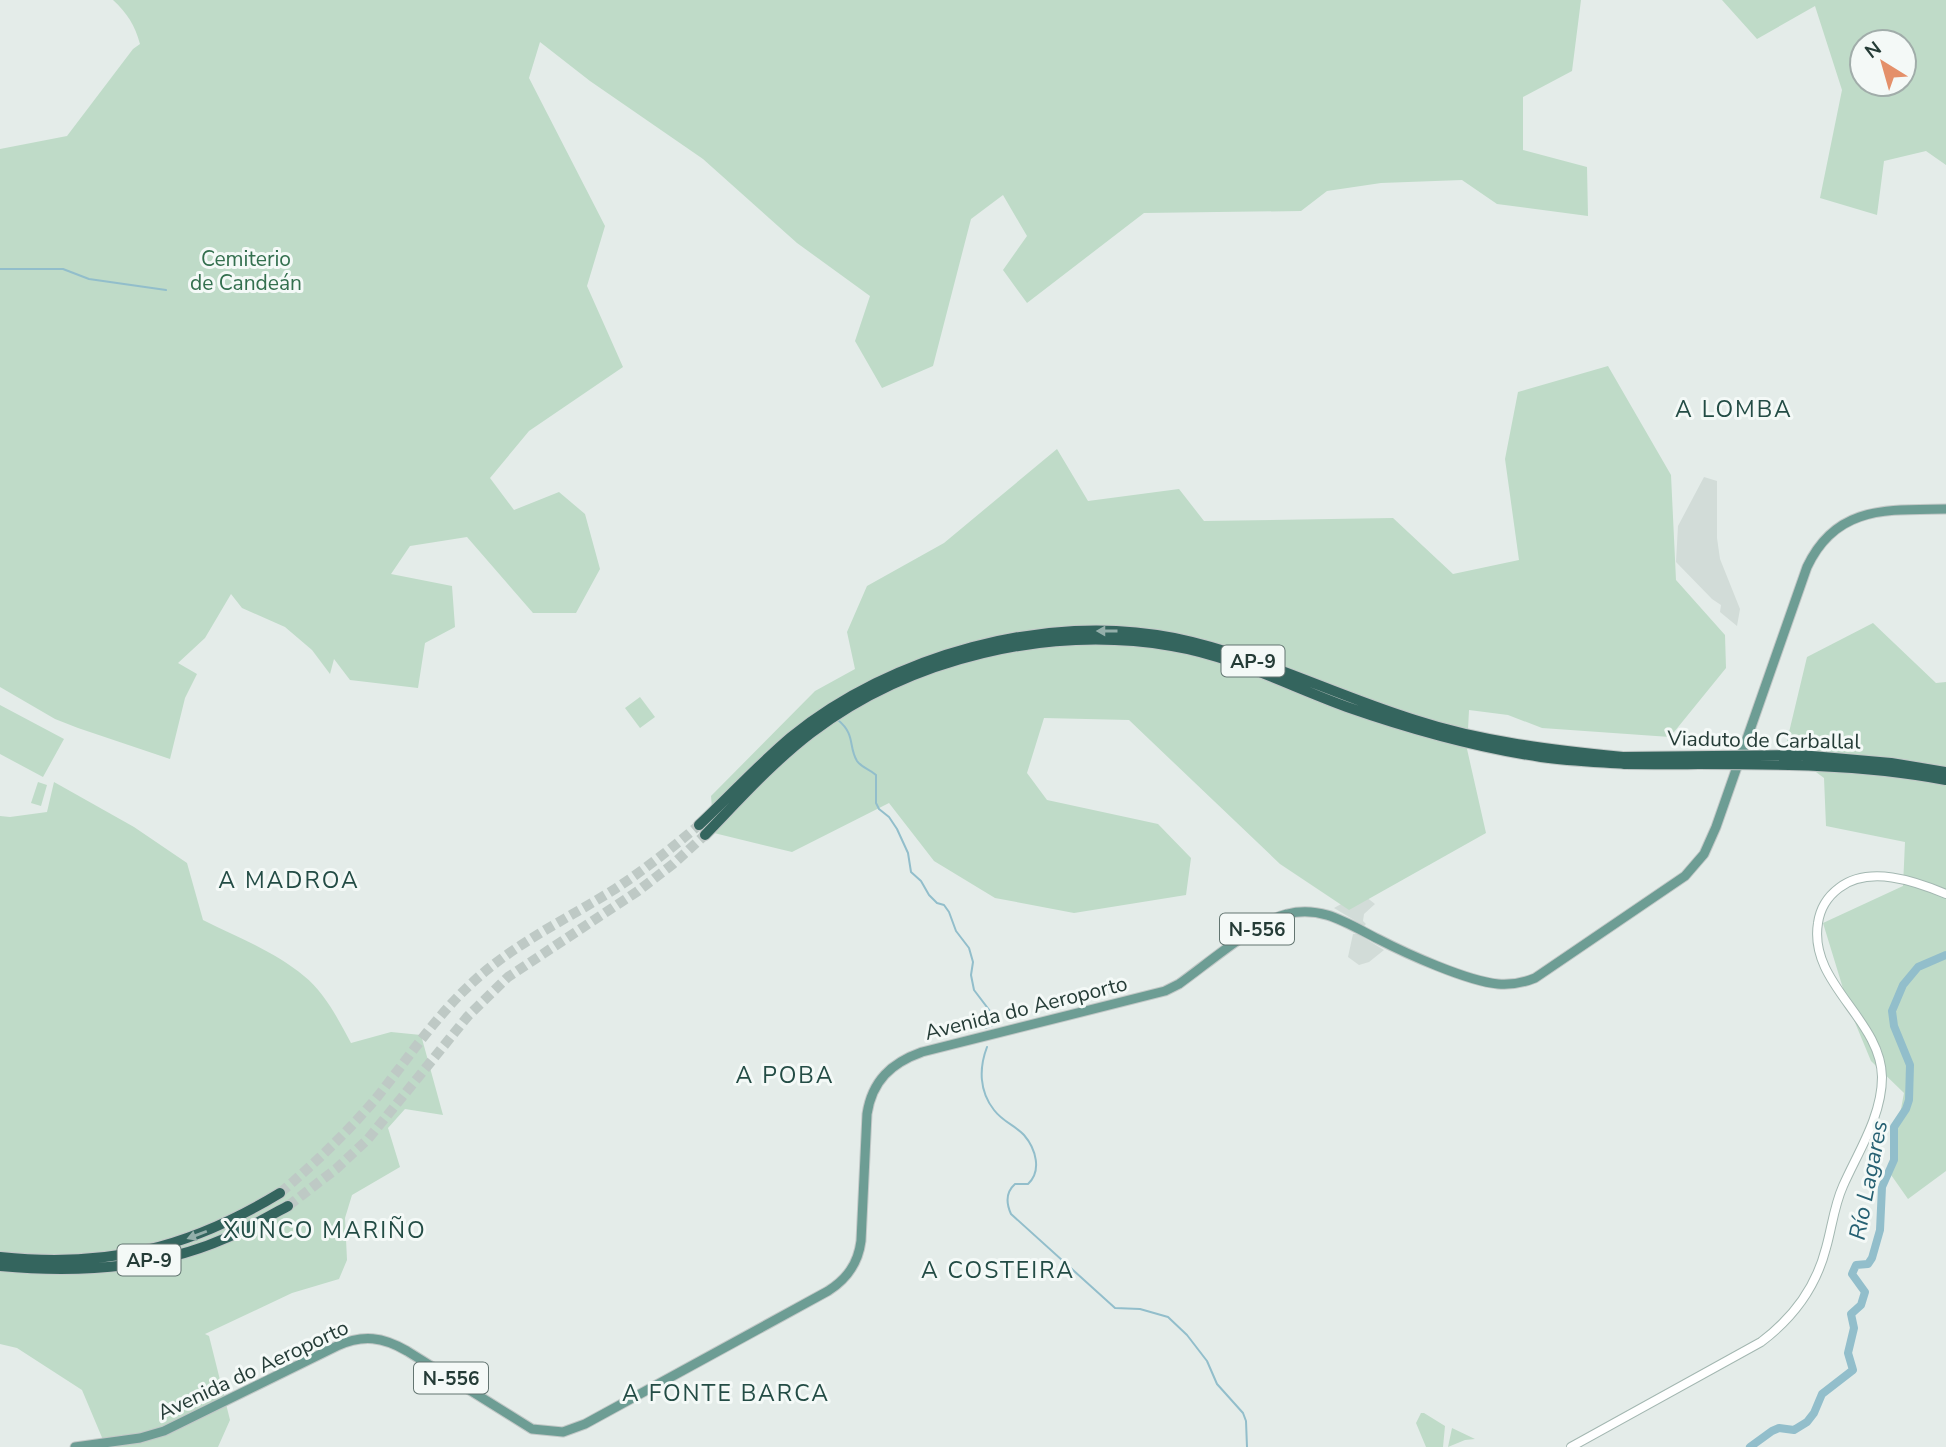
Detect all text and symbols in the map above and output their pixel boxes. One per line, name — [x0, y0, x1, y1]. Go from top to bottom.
north arrow — [1848, 28, 1918, 98]
text: N — [1860, 36, 1887, 65]
park label: Cemiterio de Candeán — [190, 245, 302, 297]
district label: A LOMBA — [1675, 394, 1793, 425]
one-way arrow — [1096, 625, 1118, 637]
road number: AP-9 — [1222, 646, 1284, 676]
street label: Viaduto de Carballal — [1666, 724, 1862, 756]
district label: A MADROA — [218, 865, 360, 896]
road number: N-556 — [1220, 914, 1294, 945]
street label: Avenida do Aeroporto — [922, 969, 1130, 1047]
district label: A POBA — [736, 1060, 834, 1091]
water label: Río Lagares — [1842, 1118, 1895, 1243]
district label: XUNCO MARIÑO — [223, 1215, 427, 1246]
one-way arrow — [187, 1229, 208, 1240]
road number: AP-9 — [118, 1244, 180, 1276]
district label: A COSTEIRA — [921, 1255, 1075, 1286]
street label: Avenida do Aeroporto — [153, 1313, 353, 1427]
road number: N-556 — [414, 1362, 488, 1394]
district label: A FONTE BARCA — [622, 1378, 830, 1409]

